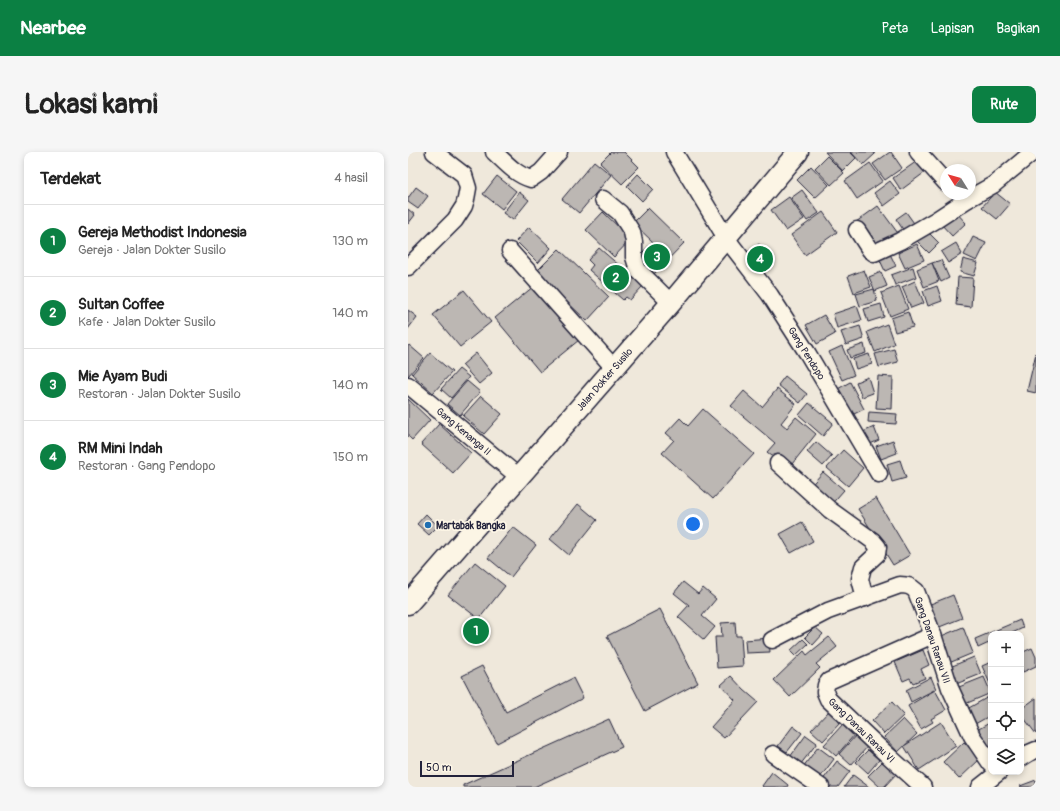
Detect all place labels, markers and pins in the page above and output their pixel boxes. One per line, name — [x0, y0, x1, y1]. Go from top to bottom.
pin: 3 — [644, 242, 670, 272]
pin: 4 — [747, 244, 773, 274]
pin: 2 — [603, 263, 629, 293]
marker: Martabak Bangka — [423, 520, 433, 530]
place label: Martabak Bangka — [436, 520, 506, 532]
pin: 1 — [463, 616, 489, 646]

